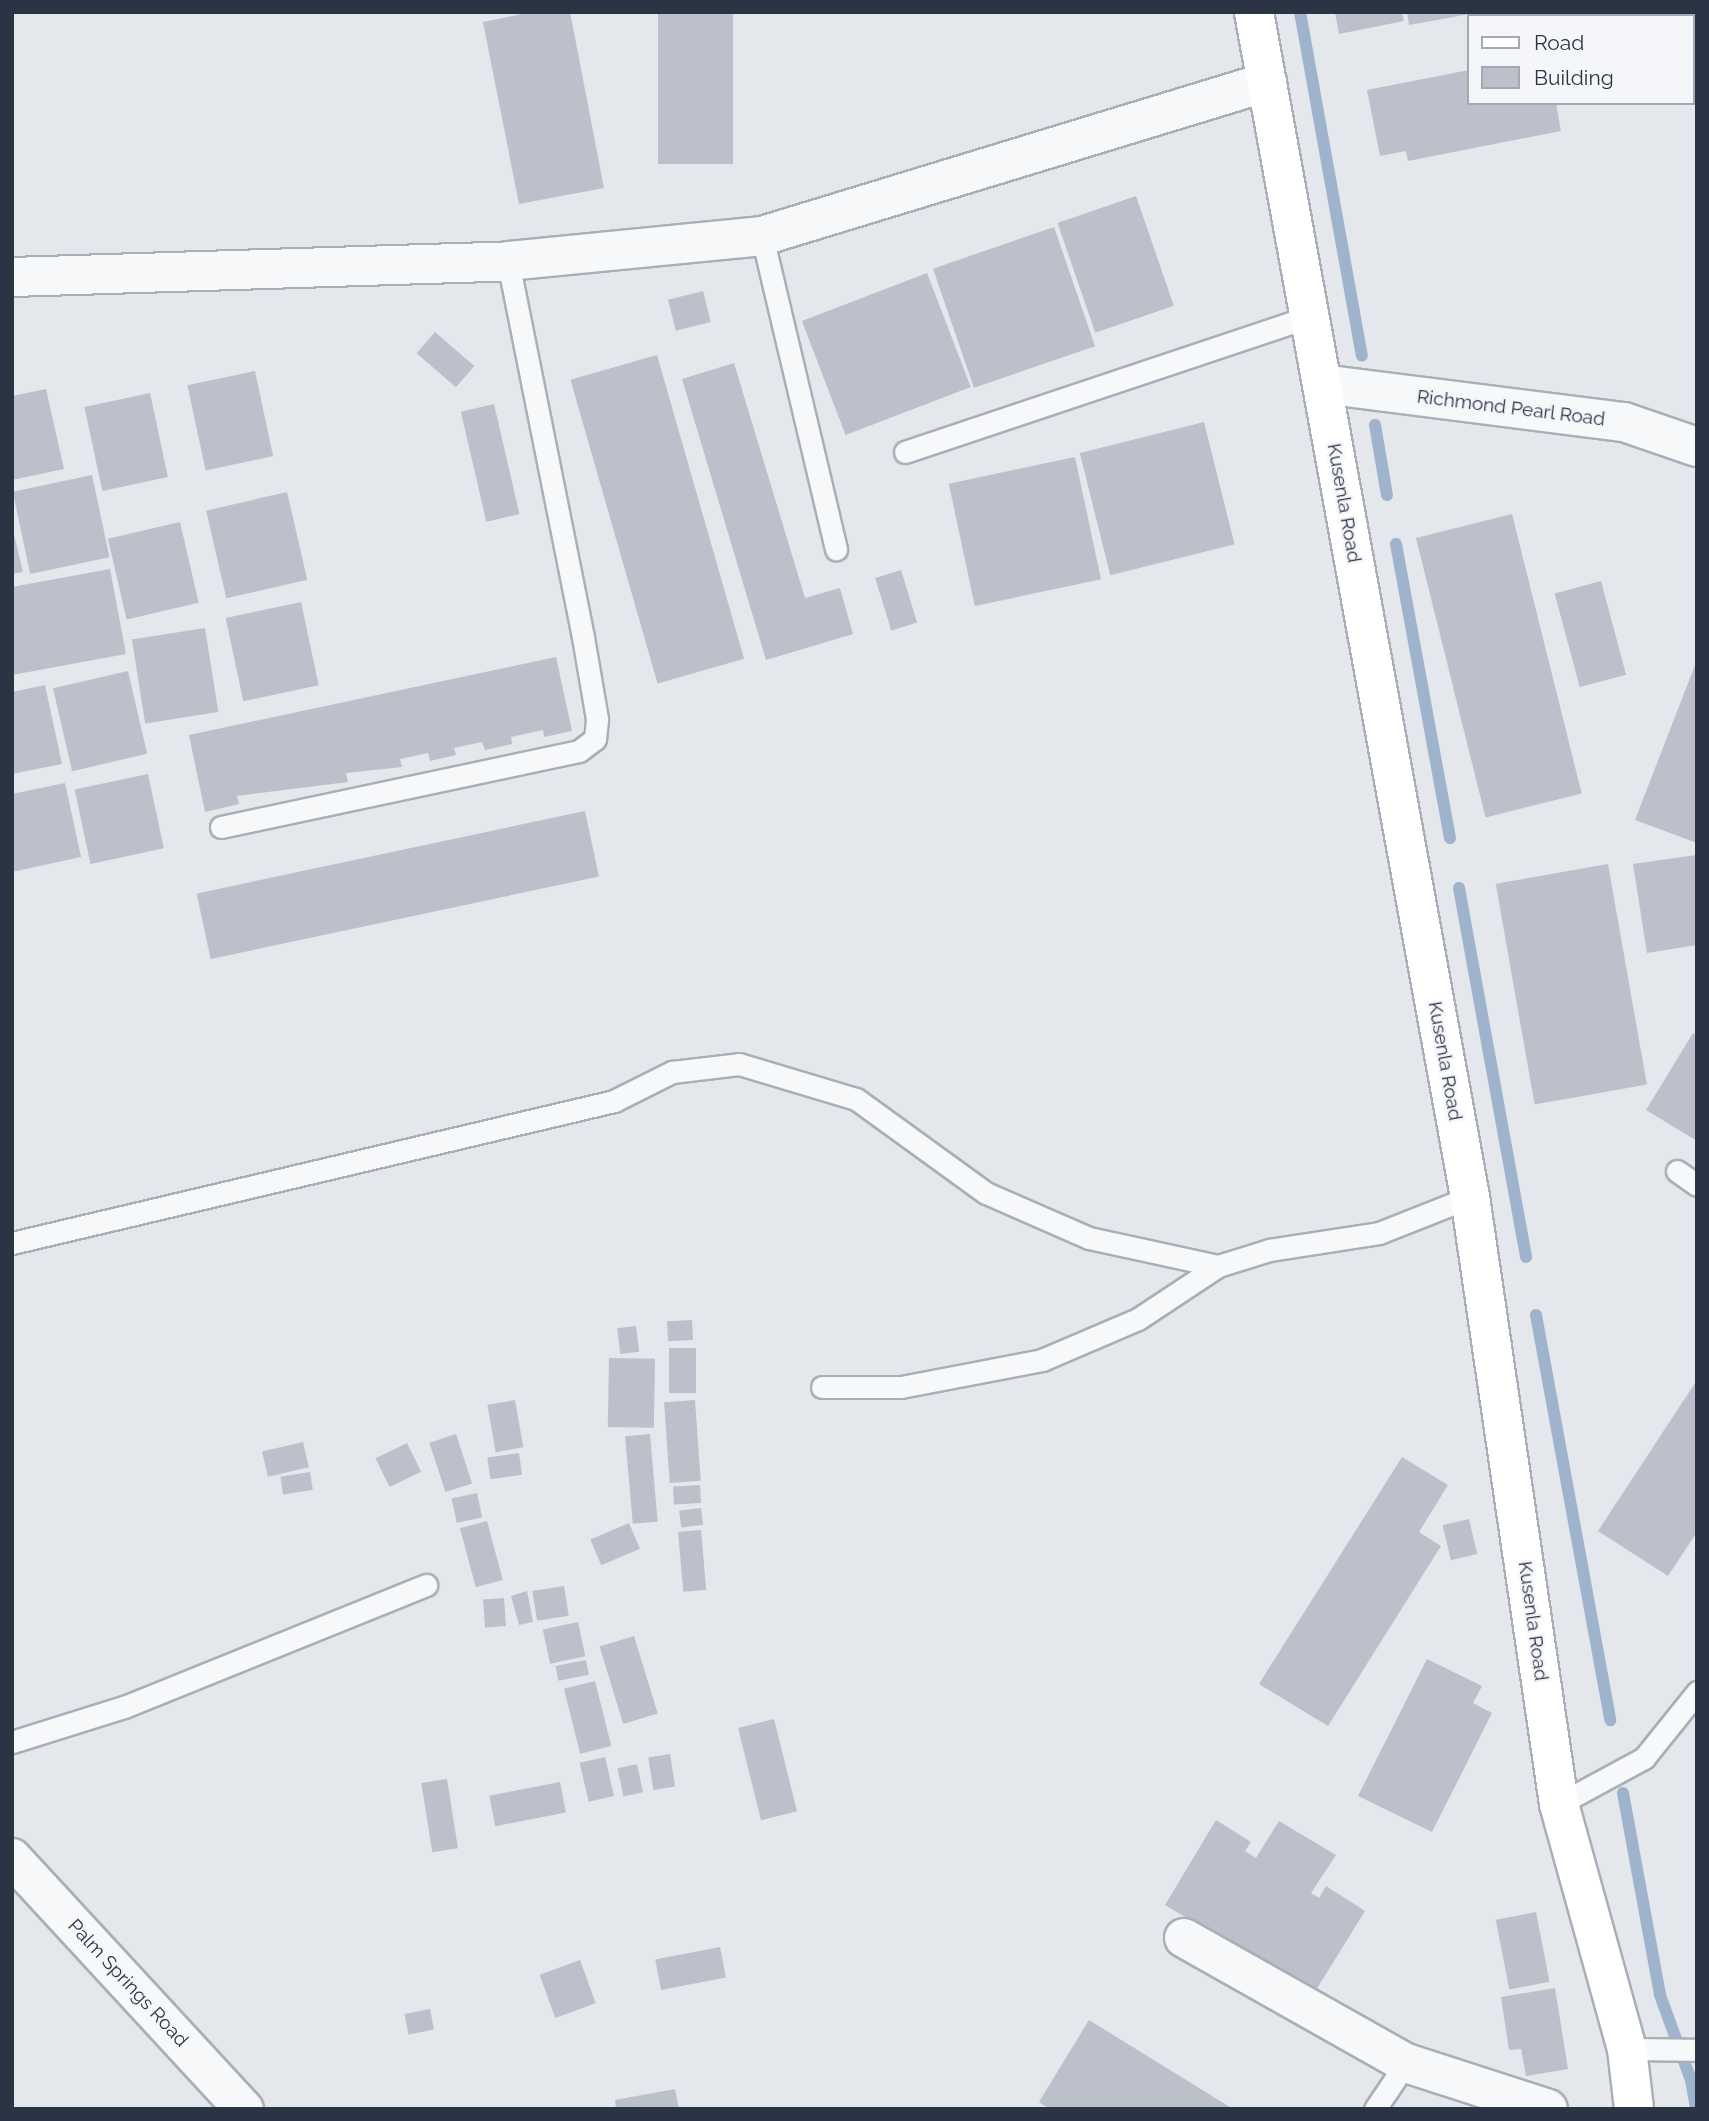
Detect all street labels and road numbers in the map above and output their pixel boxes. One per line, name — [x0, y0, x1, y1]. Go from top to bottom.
street label: Richmond Pearl Road — [1415, 385, 1607, 431]
street label: Kusenla Road — [1322, 442, 1366, 564]
street label: Kusenla Road — [1423, 1000, 1467, 1122]
street label: Kusenla Road — [1513, 1560, 1553, 1682]
street label: Palm Springs Road — [63, 1915, 193, 2051]

